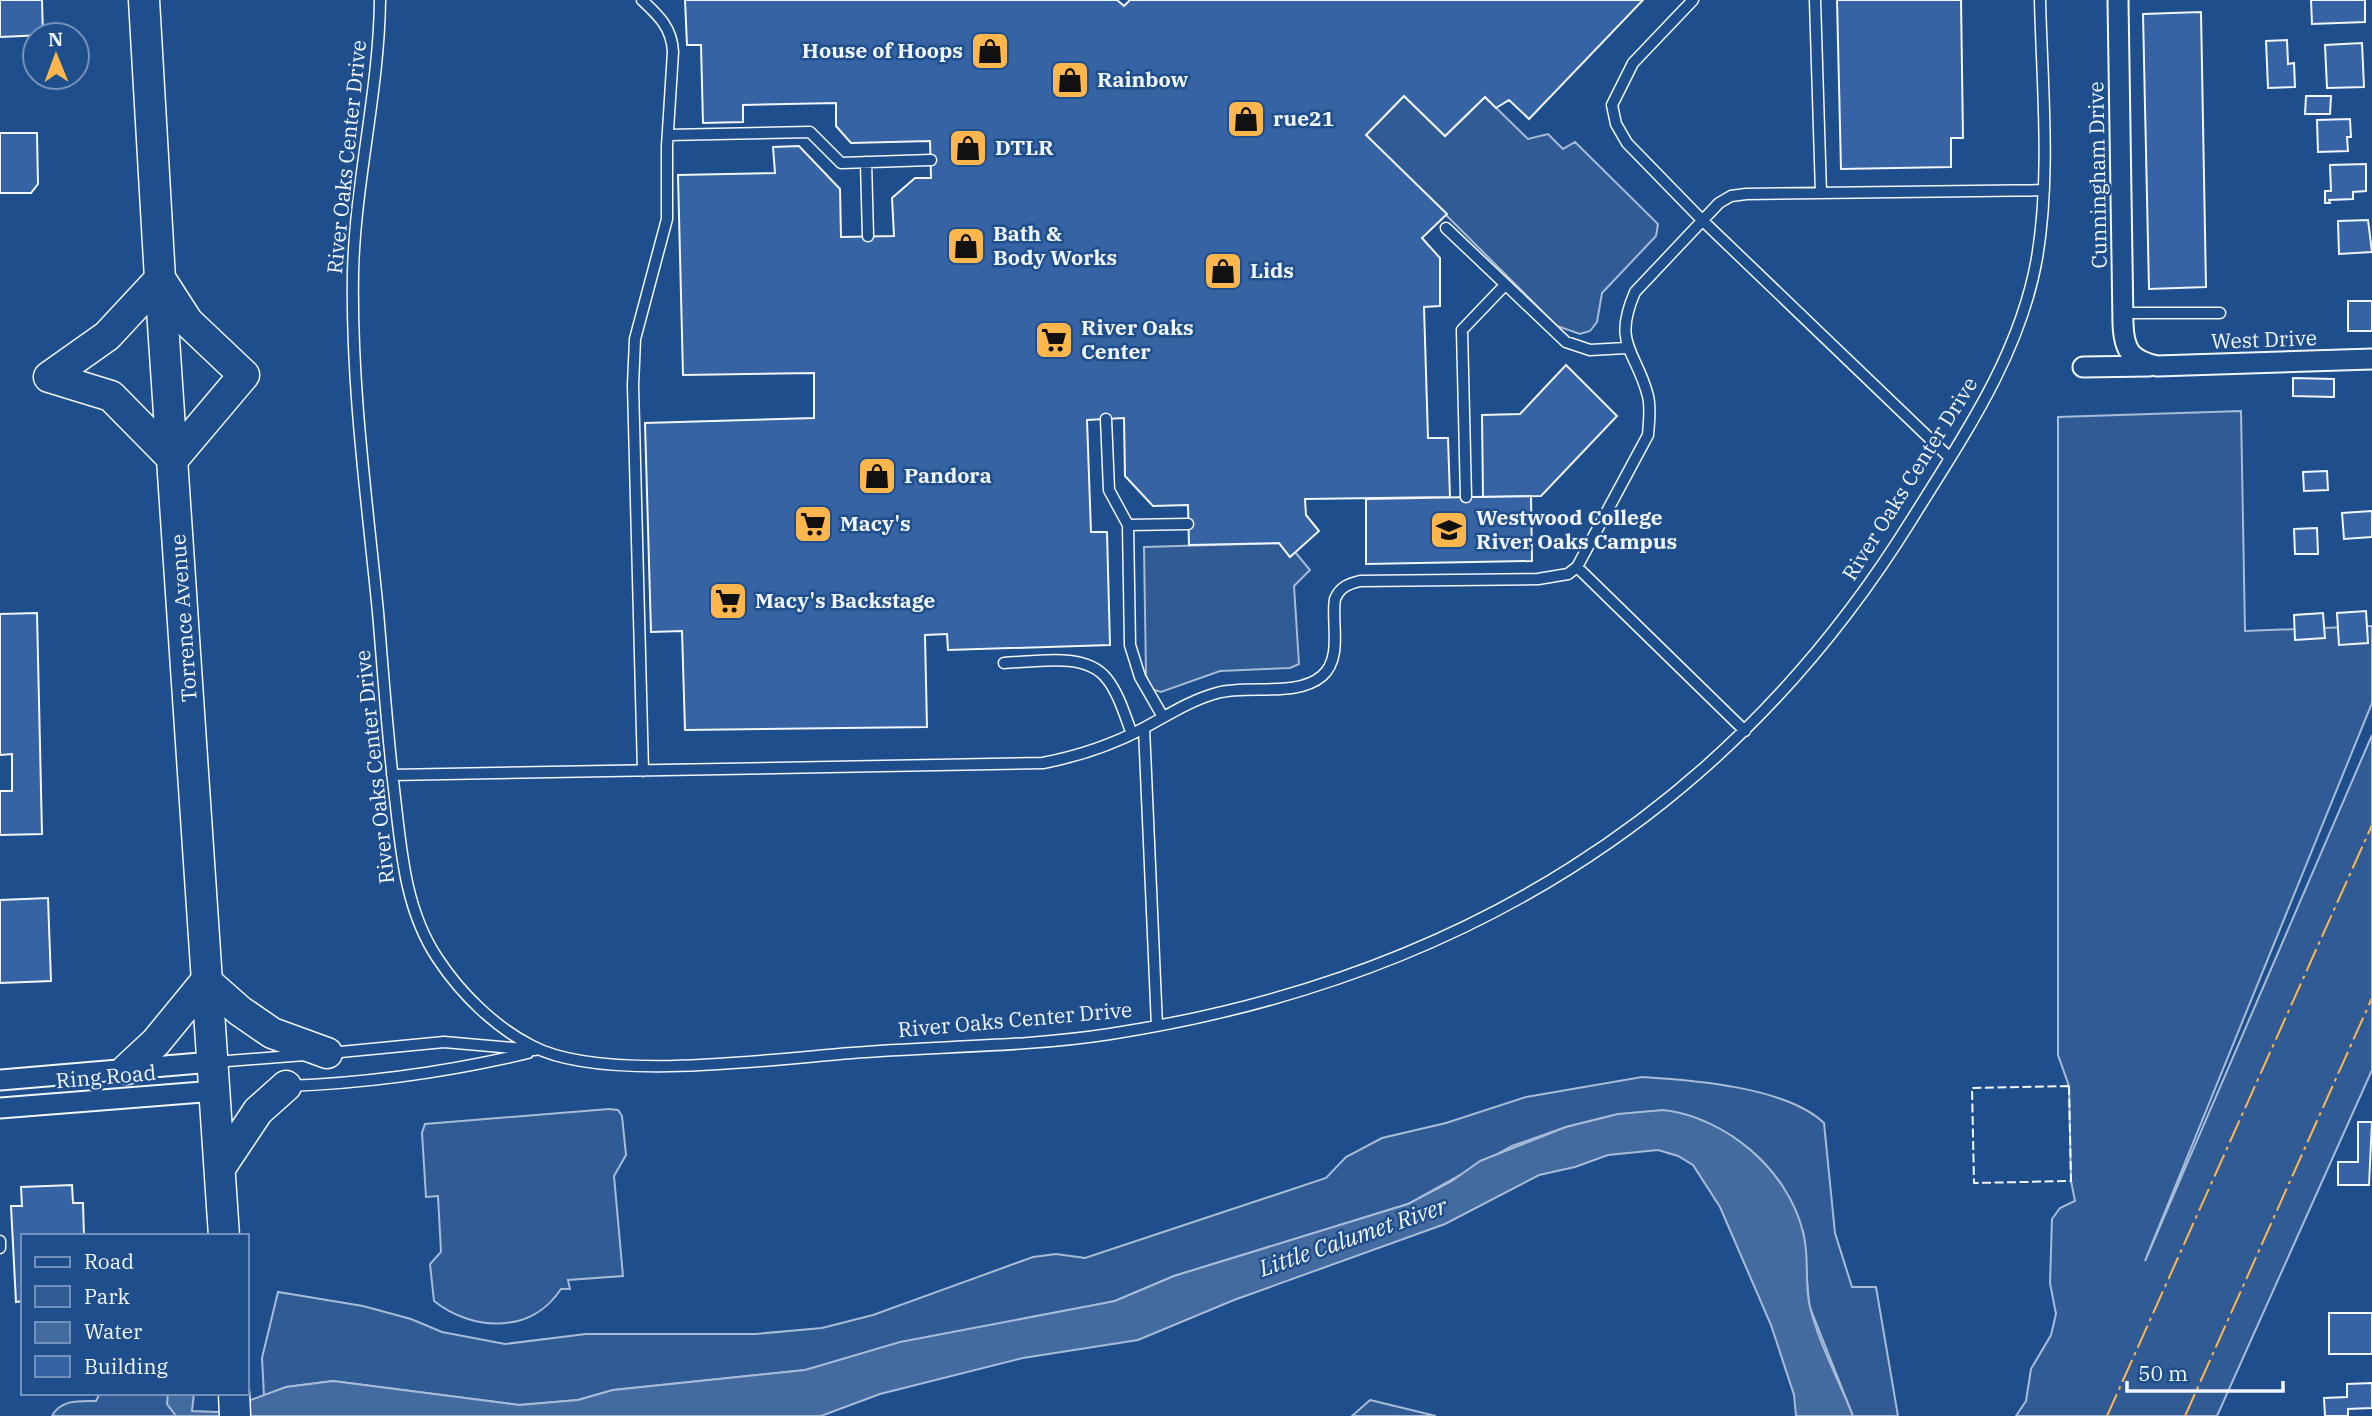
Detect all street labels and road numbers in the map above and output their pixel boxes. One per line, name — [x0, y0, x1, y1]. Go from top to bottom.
street label: River Oaks Center Drive — [320, 39, 372, 275]
street label: Cunningham Drive — [2081, 81, 2113, 269]
street label: West Drive — [2210, 323, 2317, 355]
street label: River Oaks Center Drive — [1835, 371, 1983, 586]
street label: Torrence Avenue — [163, 533, 203, 703]
street label: River Oaks Center Drive — [348, 649, 400, 885]
street label: River Oaks Center Drive — [897, 995, 1133, 1043]
street label: Ring Road — [55, 1058, 157, 1094]

